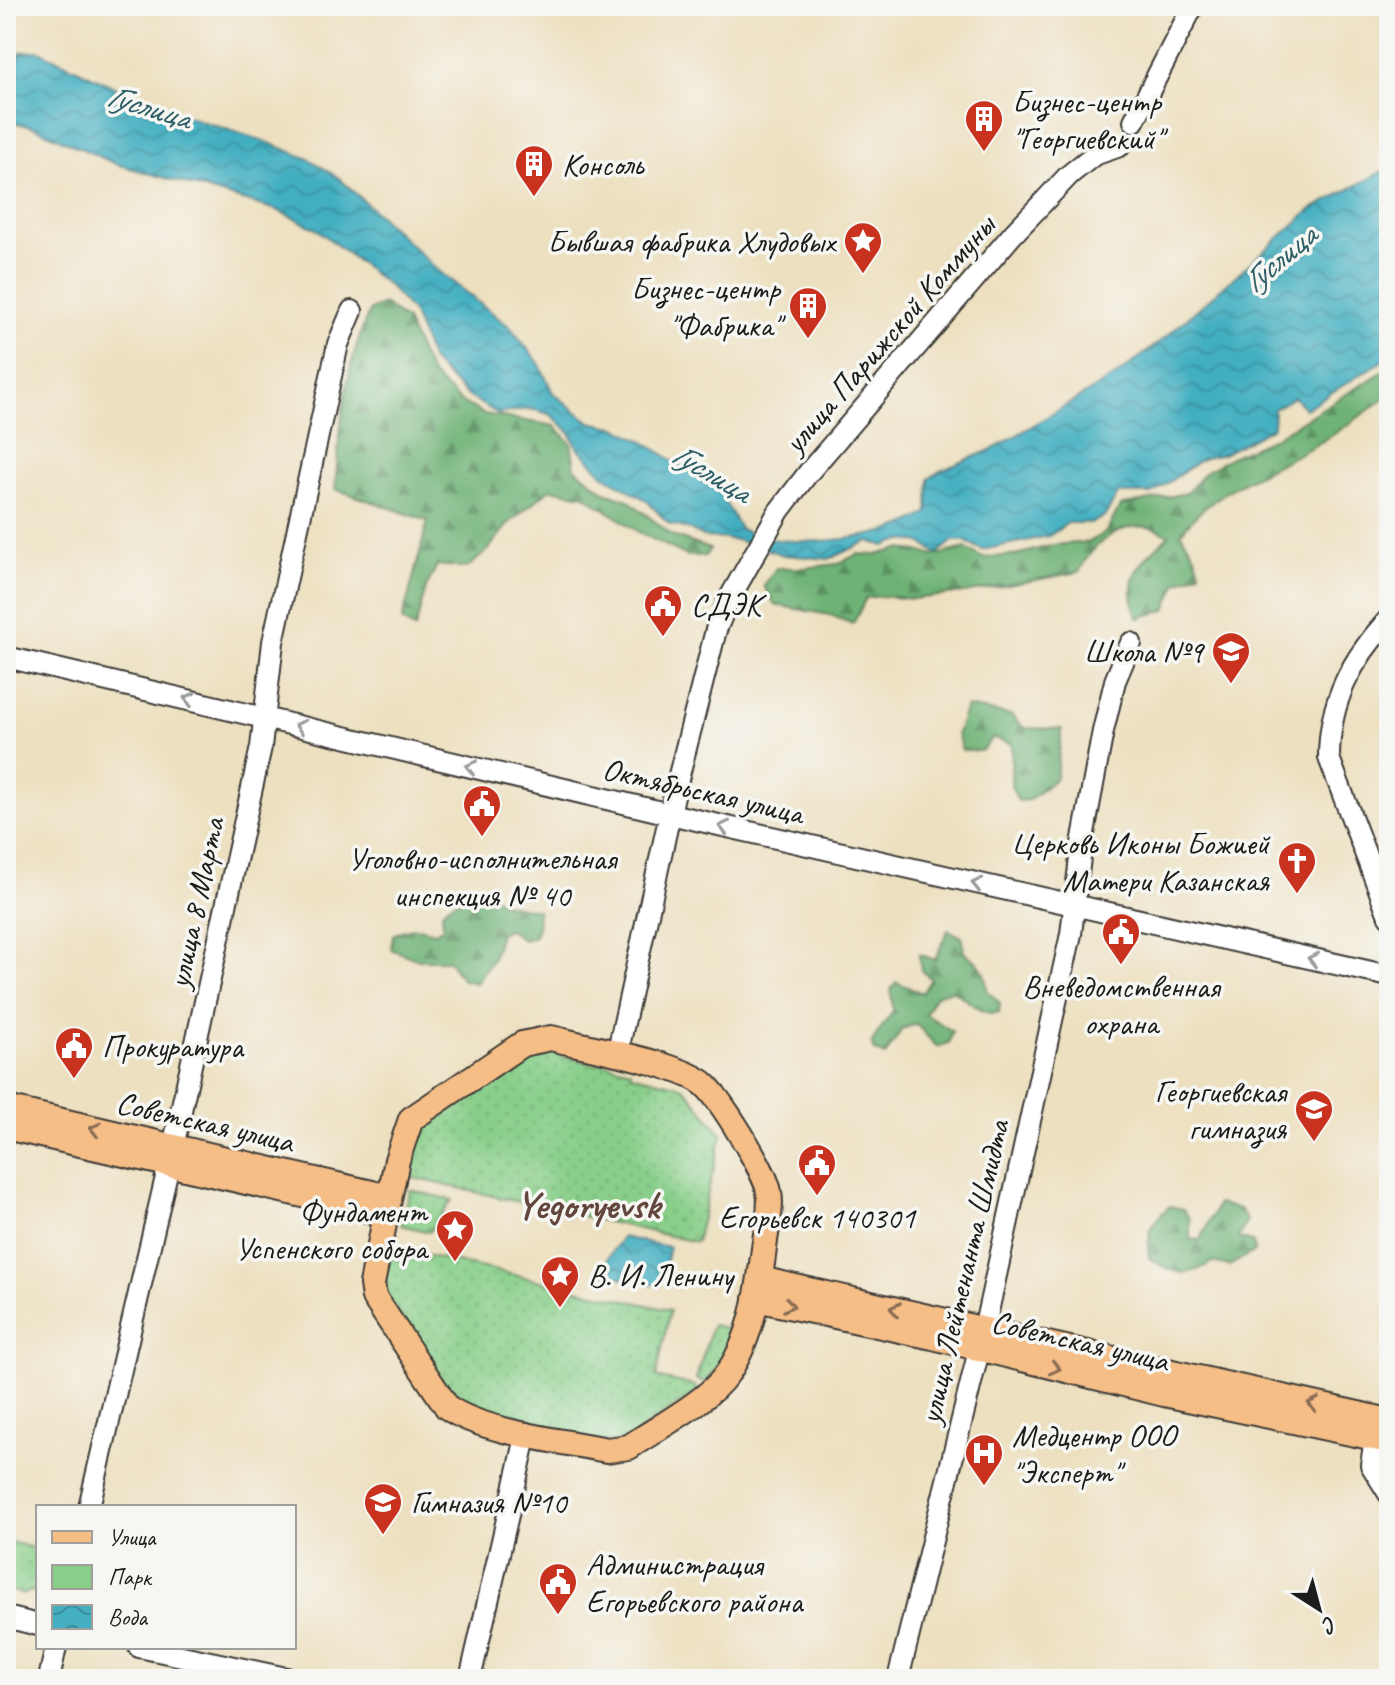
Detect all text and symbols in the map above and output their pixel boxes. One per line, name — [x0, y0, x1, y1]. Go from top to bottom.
water label: Гуслица — [102, 73, 200, 140]
place label: Бизнес-центр "Георгиевский" — [1012, 81, 1169, 159]
building icon: Бизнес-центр "Георгиевский" — [963, 98, 1005, 153]
building icon: Консоль — [513, 143, 555, 198]
place label: Консоль — [562, 144, 645, 185]
street label: улица Парижской Коммуны — [773, 205, 1005, 463]
water label: Гуслица — [1233, 212, 1328, 302]
place icon: Бывшая фабрика Хлудовых — [842, 220, 884, 275]
place label: Бывшая фабрика Хлудовых — [547, 221, 838, 262]
place label: Бизнес-центр "Фабрика" — [631, 268, 786, 346]
building icon: Бизнес-центр "Фабрика" — [787, 285, 829, 340]
water label: Гуслица — [665, 432, 763, 514]
public building icon: СДЭК — [642, 583, 684, 638]
place label: СДЭК — [691, 584, 767, 625]
school or university icon: Школа №9 — [1210, 630, 1252, 685]
place label: Школа №9 — [1084, 631, 1206, 672]
one-way arrow — [182, 692, 196, 709]
one-way arrow — [293, 718, 307, 735]
street label: Октябрьская улица — [599, 748, 810, 835]
one-way arrow — [464, 759, 478, 776]
public building icon: Уголовно-исполнительная инспекция № 40 — [461, 783, 503, 838]
street label: улица 8 Марта — [158, 812, 234, 994]
one-way arrow — [717, 819, 731, 836]
place label: Церковь Иконы Божией Матери Казанская — [1011, 823, 1271, 901]
place label: Уголовно-исполнительная инспекция № 40 — [348, 838, 618, 916]
church icon: Церковь Иконы Божией Матери Казанская — [1276, 840, 1318, 895]
one-way arrow — [971, 876, 985, 893]
public building icon: Вневедомственная охрана — [1100, 911, 1142, 966]
one-way arrow — [1307, 951, 1320, 968]
place label: Вневедомственная охрана — [1023, 966, 1221, 1044]
public building icon: Прокуратура — [53, 1025, 95, 1080]
place label: Прокуратура — [102, 1026, 245, 1067]
place label: Георгиевская гимназия — [1155, 1071, 1288, 1149]
street label: Советская улица — [112, 1082, 300, 1163]
school or university icon: Георгиевская гимназия — [1293, 1088, 1335, 1143]
street label: улица Лейтенанта Шмидта — [909, 1114, 1019, 1430]
one-way arrow — [89, 1121, 102, 1138]
public building icon: Егорьевск 140301 — [796, 1142, 838, 1197]
district label: Yegoryevsk — [516, 1180, 663, 1230]
place label: Фундамент Успенского собора — [235, 1191, 430, 1269]
place label: Егорьевск 140301 — [719, 1197, 917, 1238]
place icon: Фундамент Успенского собора — [434, 1208, 476, 1263]
place icon: В. И. Ленину — [539, 1254, 581, 1309]
place label: В. И. Ленину — [588, 1255, 736, 1296]
one-way arrow — [782, 1295, 795, 1312]
one-way arrow — [889, 1301, 903, 1318]
street label: Советская улица — [987, 1301, 1175, 1382]
one-way arrow — [1047, 1359, 1061, 1376]
one-way arrow — [1307, 1396, 1320, 1413]
place label: Медцентр ООО "Эксперт" — [1012, 1415, 1179, 1493]
hospital icon: Медцентр ООО "Эксперт" — [963, 1432, 1005, 1487]
school or university icon: Гимназия №10 — [362, 1481, 404, 1536]
place label: Гимназия №10 — [411, 1482, 569, 1523]
legend — [36, 1505, 296, 1649]
text: Улица — [108, 1522, 157, 1552]
place label: Администрация Егорьевского района — [586, 1544, 804, 1622]
public building icon: Администрация Егорьевского района — [537, 1561, 579, 1616]
text: Парк — [108, 1562, 153, 1592]
north arrow — [1279, 1569, 1359, 1649]
text: Вода — [108, 1602, 148, 1632]
text: С — [1315, 1610, 1343, 1641]

